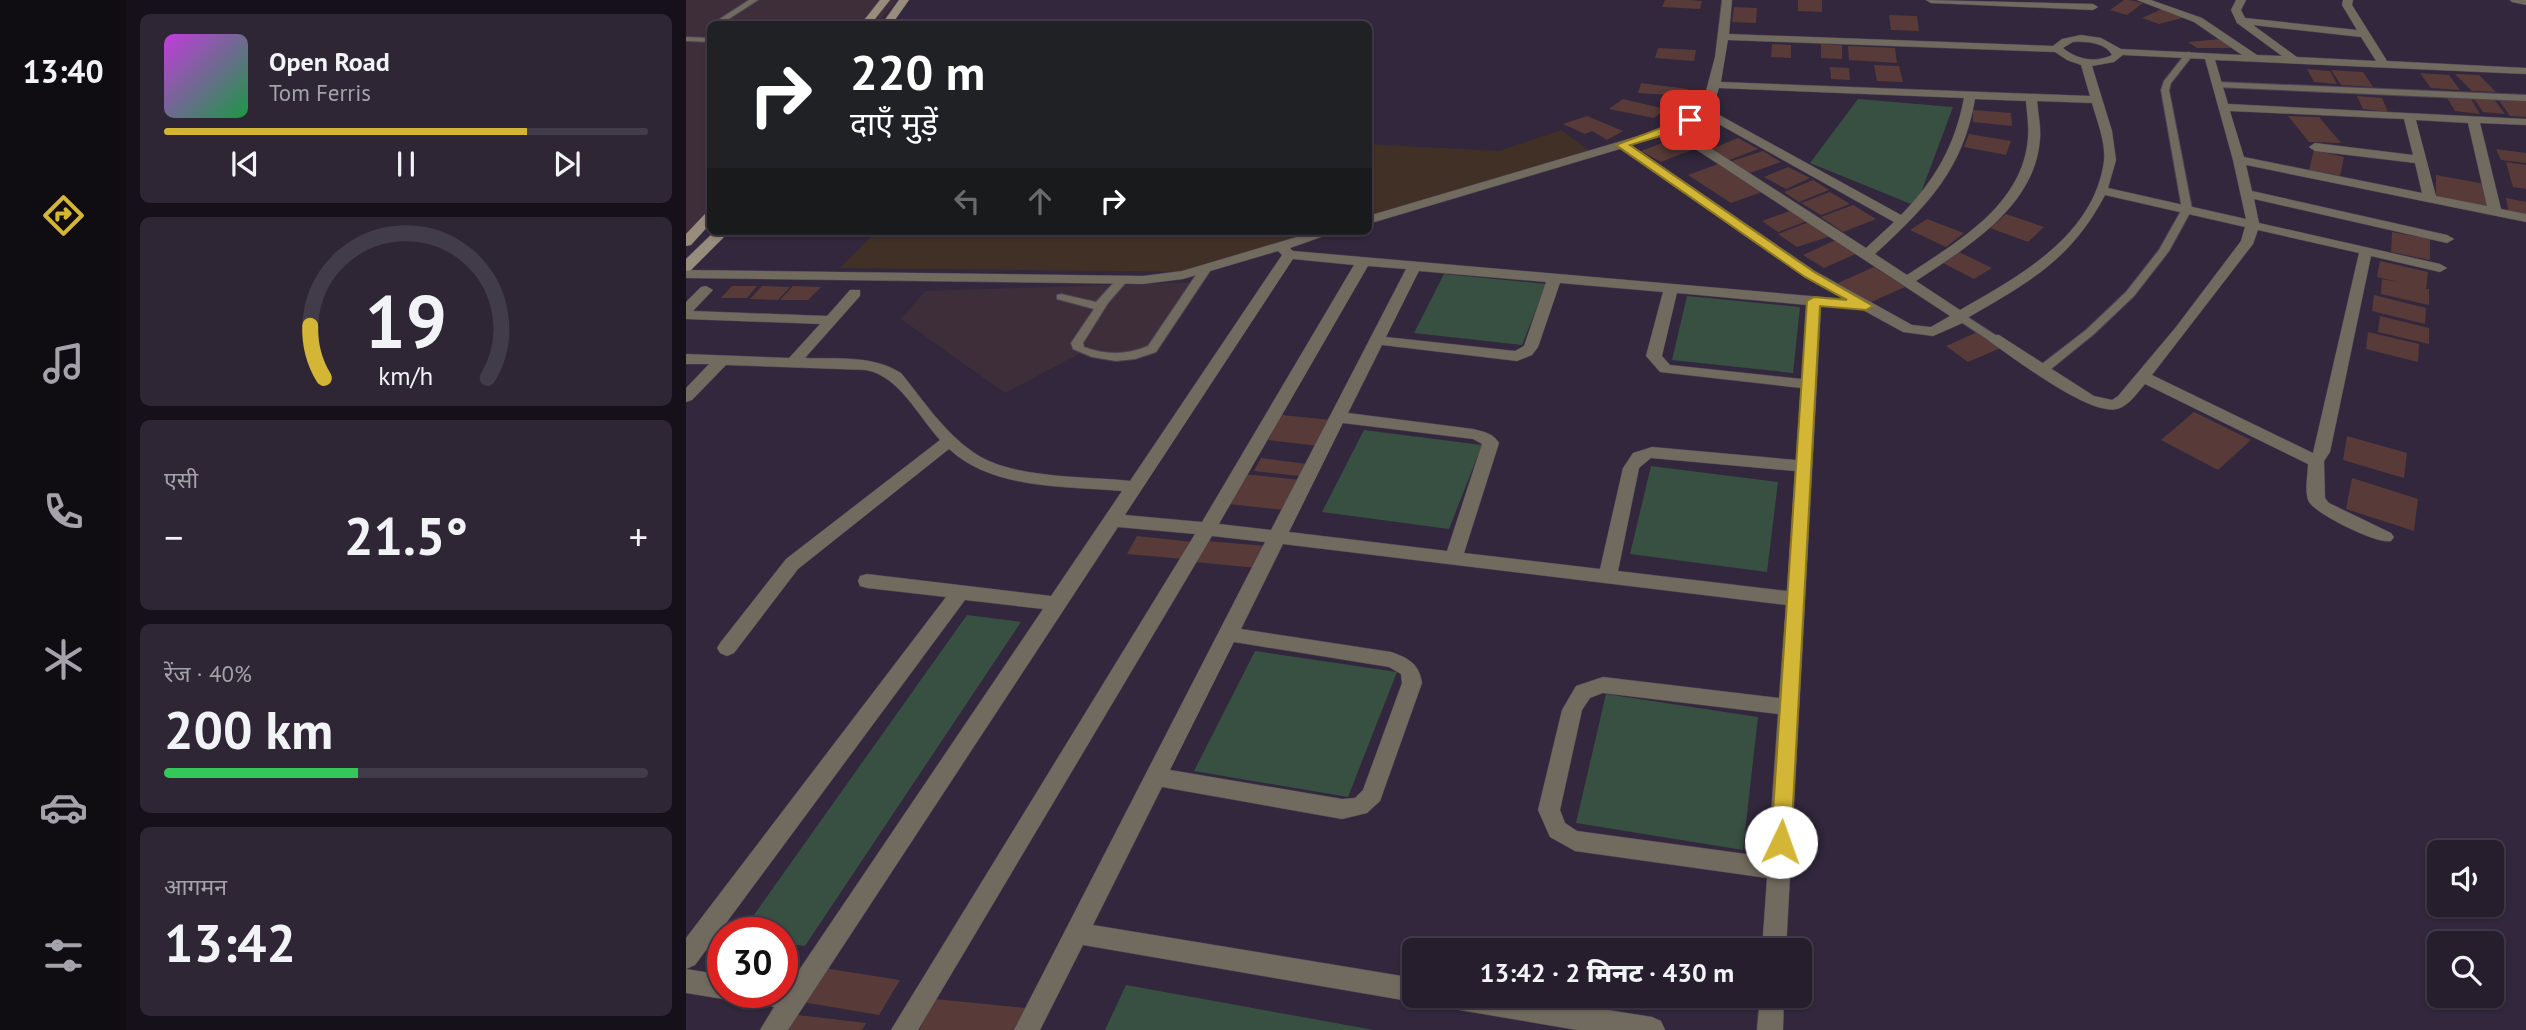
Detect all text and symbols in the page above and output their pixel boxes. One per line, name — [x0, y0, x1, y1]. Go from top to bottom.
text: 220 m — [850, 40, 985, 104]
text: Open Road — [269, 45, 390, 78]
icon: right — [735, 49, 826, 140]
text: 13:40 — [22, 50, 104, 92]
text: Tom Ferris — [269, 78, 371, 107]
pin — [1660, 90, 1720, 150]
icon: arrive — [1671, 101, 1709, 139]
text: दाएँ मुड़ें — [850, 102, 938, 144]
icon: previous — [226, 145, 264, 183]
icon: pause — [387, 145, 425, 183]
icon: next — [548, 145, 586, 183]
icon: left — [948, 182, 986, 220]
icon: ahead — [1021, 182, 1059, 220]
icon: right — [1094, 182, 1132, 220]
icon: directions — [39, 191, 88, 240]
text: 19 — [365, 274, 447, 368]
icon: music — [39, 339, 88, 388]
text: km/h — [379, 360, 433, 392]
text: एसी — [164, 465, 198, 494]
icon: phone — [39, 487, 88, 536]
text: 21.5° — [344, 502, 468, 569]
text: − — [164, 512, 183, 561]
text: + — [629, 512, 648, 561]
icon: climate — [39, 635, 88, 684]
text: रेंज · 40% — [164, 659, 252, 688]
text: 200 km — [164, 696, 333, 763]
icon: car — [39, 783, 88, 832]
position arrow — [1744, 805, 1818, 879]
map controls — [2427, 840, 2504, 1008]
button: sound — [2427, 840, 2504, 917]
text: आगमन — [164, 872, 227, 901]
text: 13:42 — [164, 909, 296, 976]
speed limit sign: 30 — [707, 917, 798, 1008]
icon: filters — [39, 931, 88, 980]
button: search — [2427, 931, 2504, 1008]
text: 13:42 · 2 मिनट · 430 m — [1480, 956, 1734, 989]

